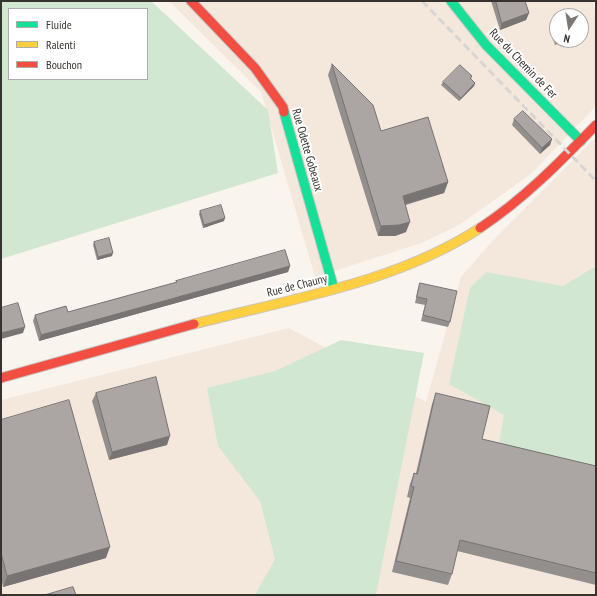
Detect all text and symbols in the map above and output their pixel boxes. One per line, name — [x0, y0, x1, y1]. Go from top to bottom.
legend — [8, 8, 148, 80]
north arrow — [549, 8, 589, 48]
text: Fluide — [46, 17, 72, 32]
street label: Rue du Chemin de Fer — [486, 26, 560, 102]
text: N — [562, 31, 571, 46]
text: Ralenti — [46, 37, 75, 52]
text: Bouchon — [46, 57, 82, 72]
street label: Rue Odette Gobeaux — [288, 107, 326, 193]
street label: Rue de Chauny — [265, 272, 329, 300]

